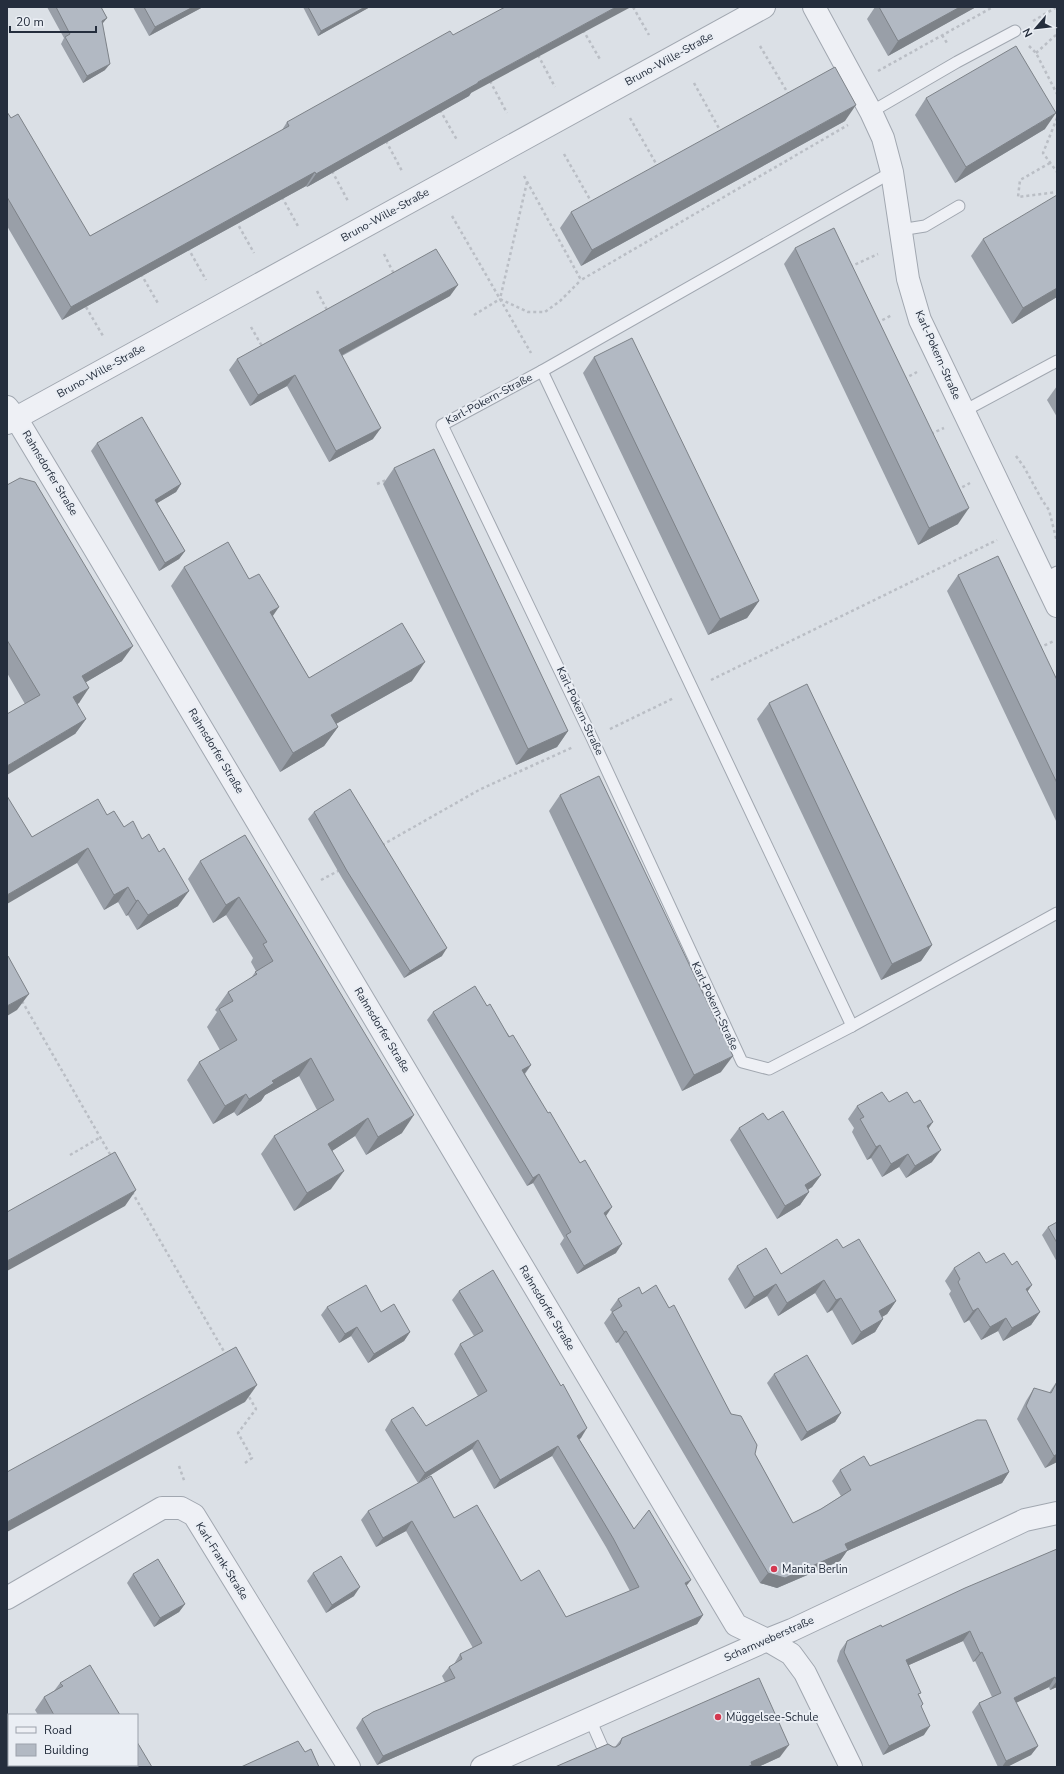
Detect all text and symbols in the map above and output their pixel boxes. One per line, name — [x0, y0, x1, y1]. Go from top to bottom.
scale bar — [10, 8, 96, 34]
north arrow — [1016, 8, 1056, 48]
text: 20 m — [16, 14, 44, 30]
text: N — [1019, 25, 1036, 40]
street label: Bruno-Wille-Straße — [622, 28, 716, 89]
street label: Bruno-Wille-Straße — [338, 184, 432, 245]
street label: Karl-Pokern-Straße — [912, 308, 964, 402]
street label: Bruno-Wille-Straße — [54, 340, 148, 401]
street label: Karl-Pokern-Straße — [443, 370, 535, 428]
street label: Rahnsdorfer Straße — [19, 428, 81, 518]
street label: Karl-Pokern-Straße — [553, 664, 607, 758]
street label: Rahnsdorfer Straße — [185, 706, 247, 796]
street label: Karl-Pokern-Straße — [688, 959, 742, 1053]
street label: Rahnsdorfer Straße — [351, 985, 413, 1075]
street label: Rahnsdorfer Straße — [516, 1263, 578, 1353]
street label: Karl-Frank-Straße — [192, 1519, 252, 1603]
place label: Manita Berlin — [782, 1562, 848, 1577]
marker: Manita Berlin — [769, 1564, 779, 1574]
street label: Scharnweberstraße — [722, 1612, 816, 1666]
place label: Müggelsee-Schule — [726, 1710, 819, 1725]
marker: Müggelsee-Schule — [713, 1712, 723, 1722]
legend — [8, 1714, 138, 1766]
text: Road — [44, 1722, 72, 1738]
text: Building — [44, 1742, 89, 1758]

